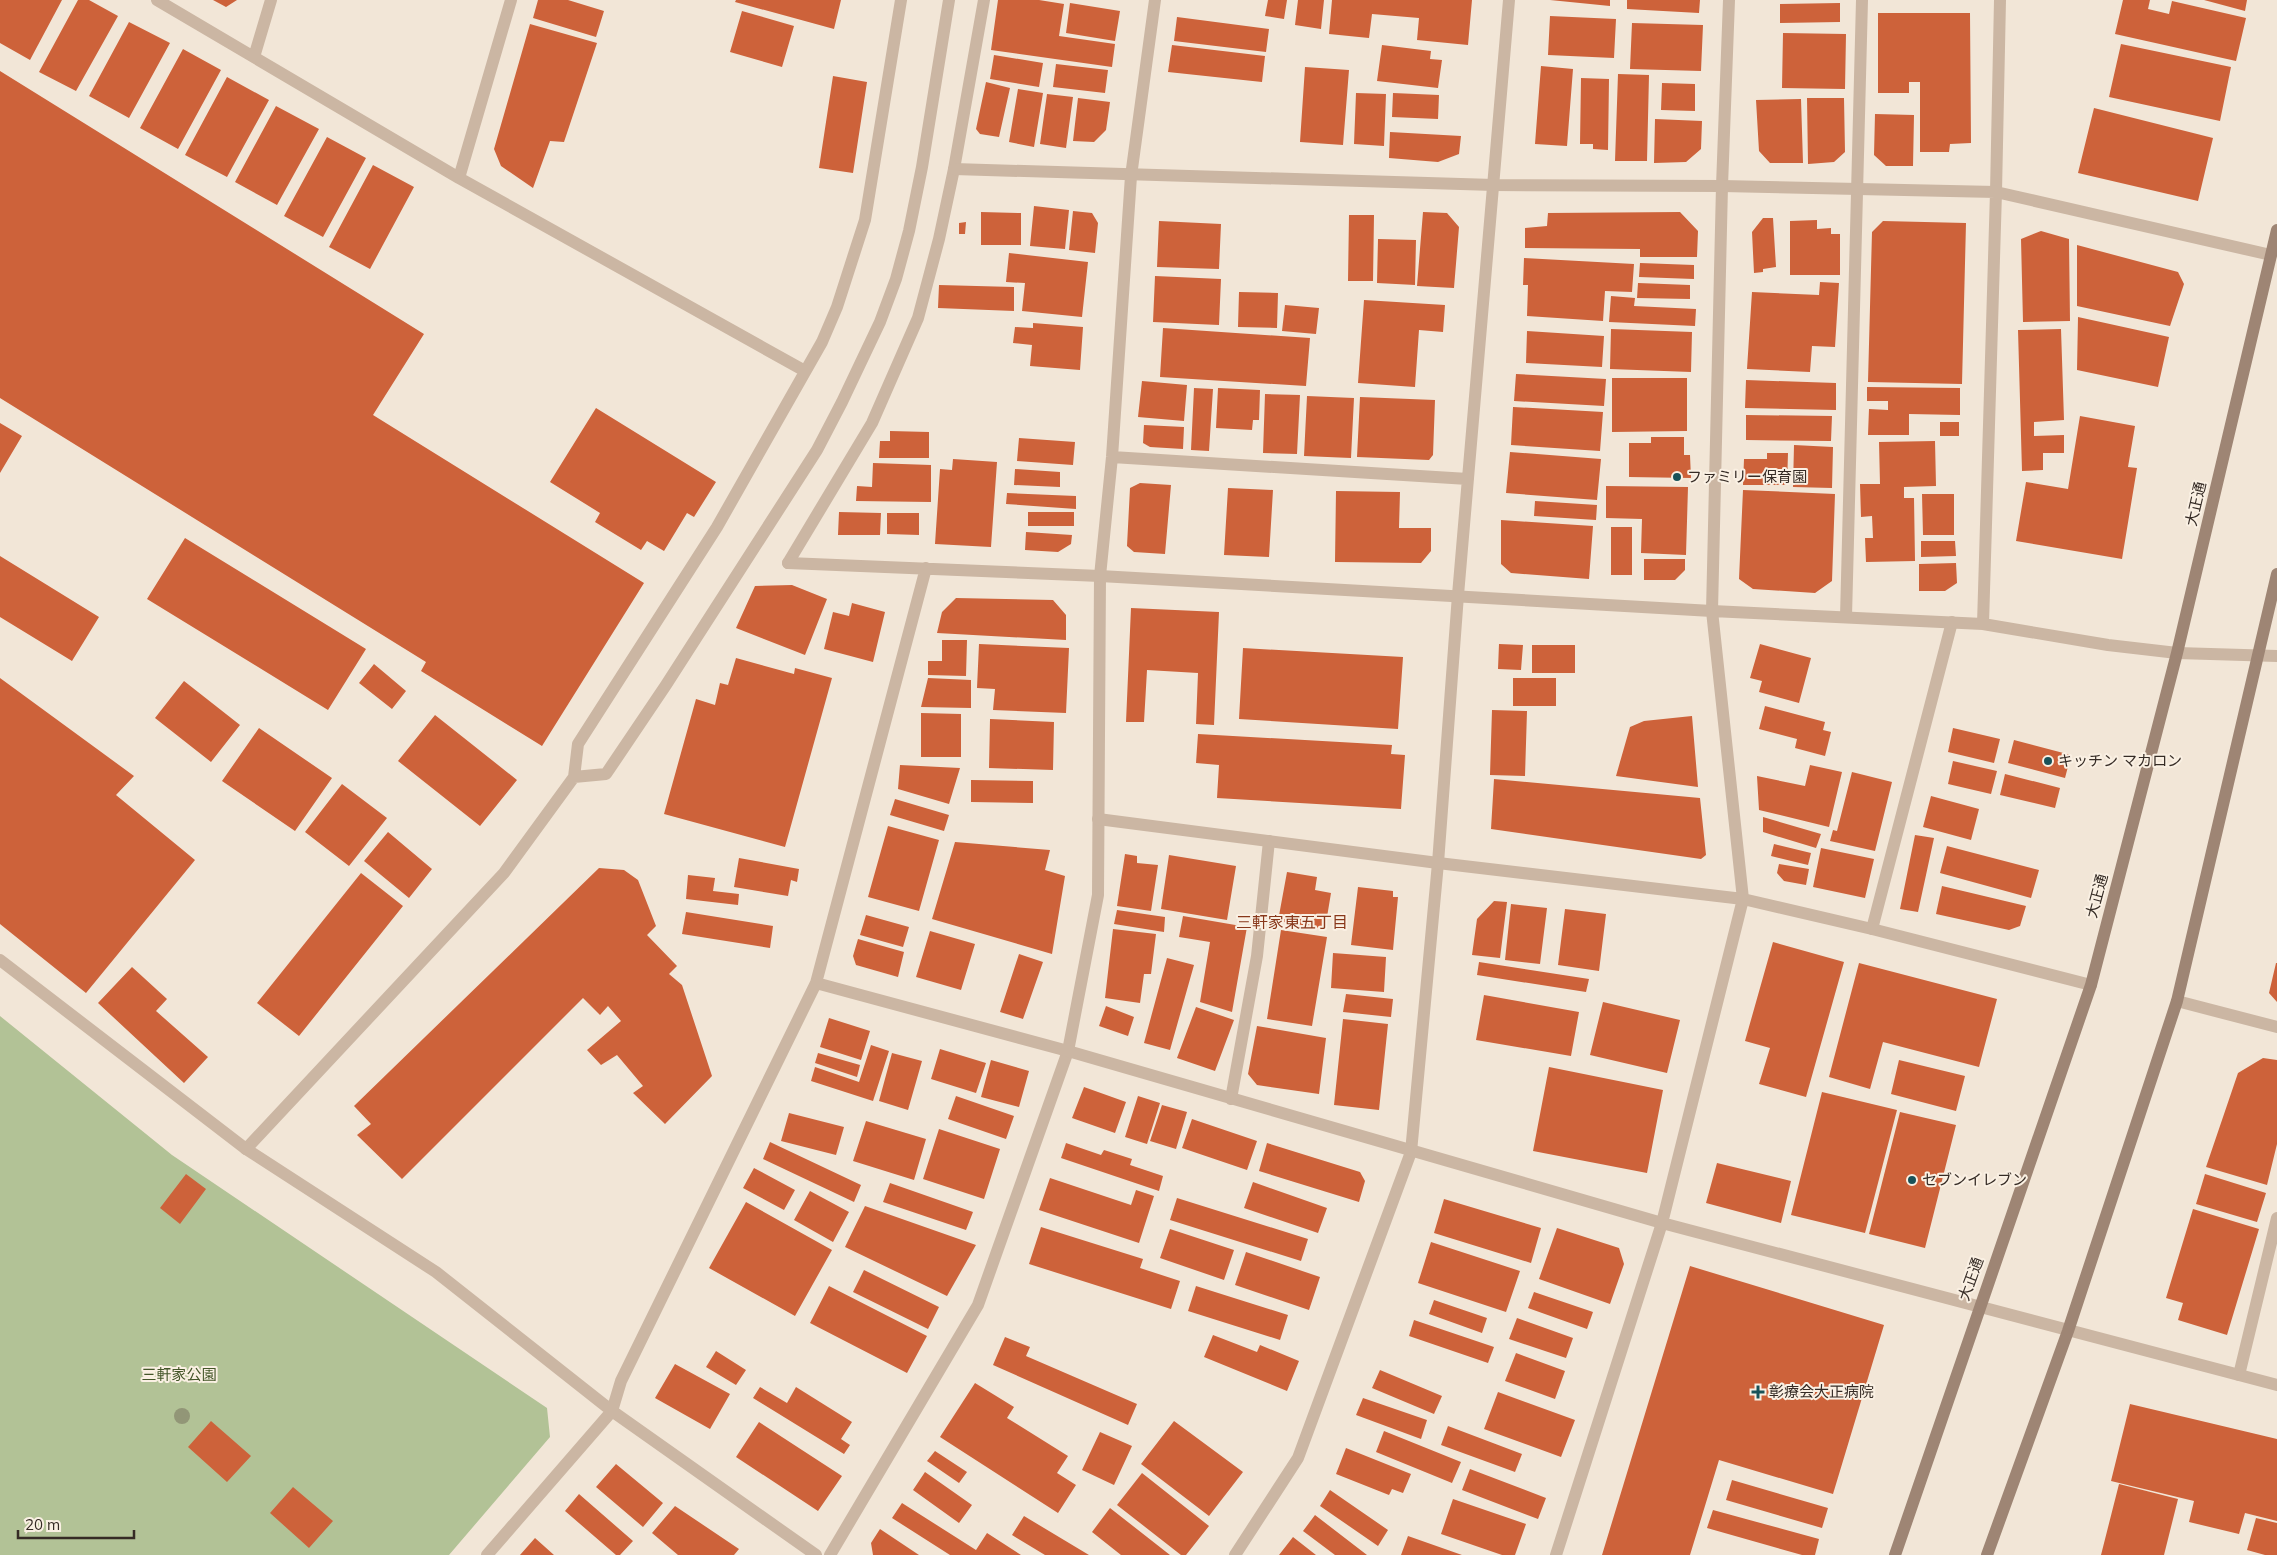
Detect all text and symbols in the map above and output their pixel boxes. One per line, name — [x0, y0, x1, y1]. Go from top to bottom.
place label: ファミリー保育園 — [1687, 467, 1807, 486]
marker: ファミリー保育園 — [1671, 471, 1683, 483]
street label: 大正通 — [2181, 480, 2210, 528]
place label: キッチン マカロン — [2058, 751, 2182, 770]
marker: キッチン マカロン — [2042, 755, 2054, 767]
street label: 大正通 — [2082, 872, 2112, 920]
district label: 三軒家東五丁目 — [1236, 912, 1348, 932]
place label: セブンイレブン — [1922, 1170, 2027, 1189]
marker: セブンイレブン — [1906, 1174, 1918, 1186]
street label: 大正通 — [1954, 1254, 1987, 1303]
park label: 三軒家公園 — [141, 1365, 217, 1384]
place label: 彰療会大正病院 — [1769, 1382, 1874, 1401]
marker: 彰療会大正病院 — [1751, 1385, 1765, 1399]
scale bar — [18, 1508, 134, 1540]
text: 20 m — [25, 1515, 60, 1534]

